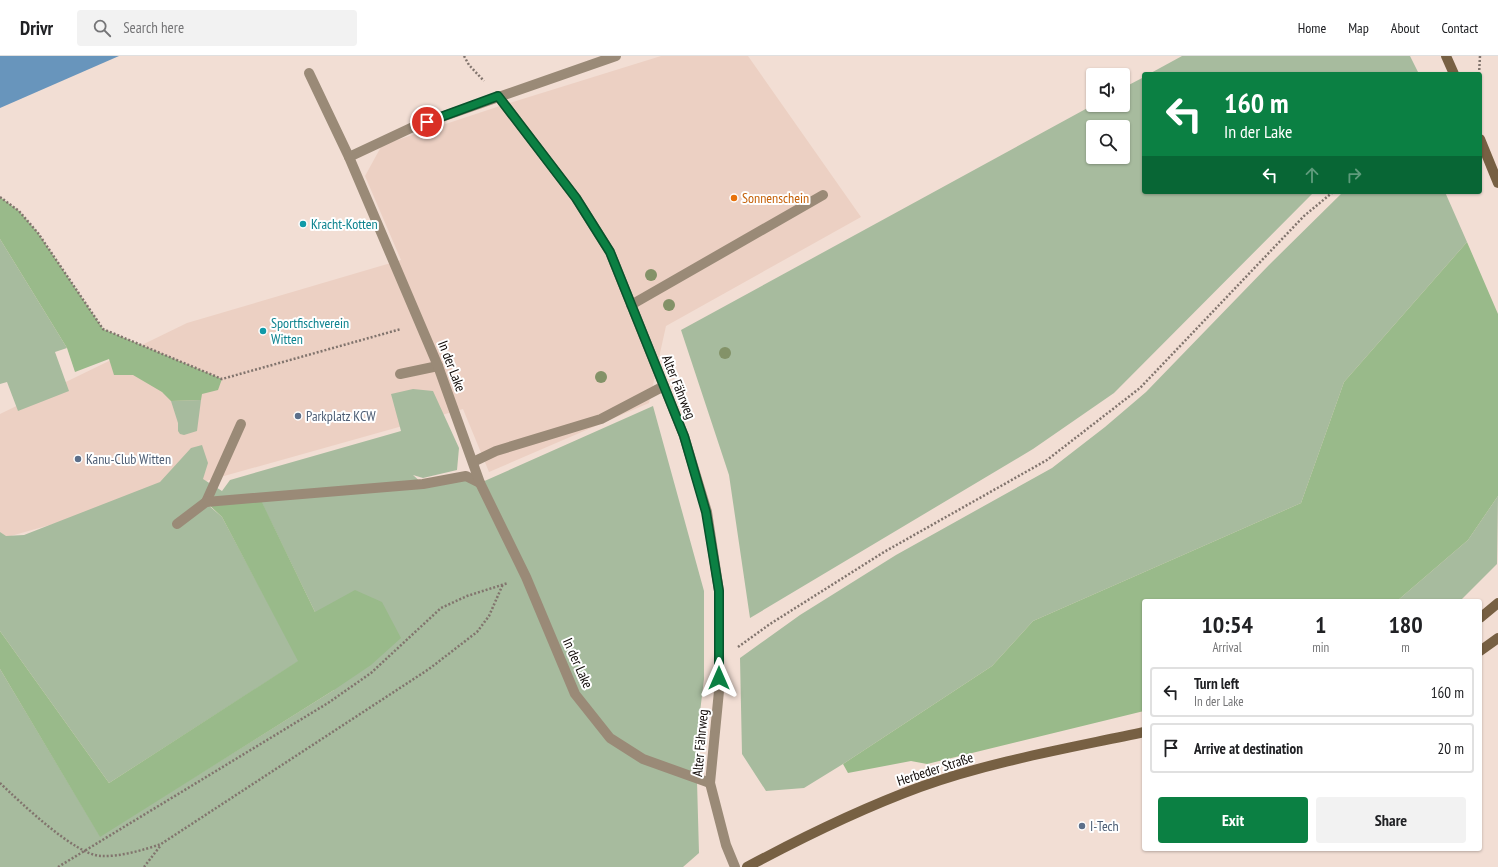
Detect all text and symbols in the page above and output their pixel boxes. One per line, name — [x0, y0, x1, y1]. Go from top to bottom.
search box — [77, 10, 357, 46]
text: Drivr — [20, 16, 53, 40]
icon: search — [91, 17, 113, 39]
text: Search here — [123, 18, 184, 37]
text: Home — [1298, 19, 1326, 37]
text: Map — [1348, 19, 1369, 37]
text: About — [1391, 19, 1420, 37]
text: Contact — [1442, 19, 1478, 37]
map controls — [1086, 68, 1130, 164]
button: sound — [1086, 68, 1130, 112]
text: 160 m — [1224, 84, 1288, 121]
icon: left — [1158, 88, 1210, 140]
pin — [410, 105, 444, 139]
icon: arrive — [416, 111, 438, 133]
button: search — [1086, 120, 1130, 164]
text: In der Lake — [1224, 120, 1293, 143]
icon: left — [1259, 164, 1281, 186]
icon: ahead — [1301, 164, 1323, 186]
icon: right — [1343, 164, 1365, 186]
place label: Sonnenschein — [742, 189, 809, 207]
marker: Sonnenschein — [729, 193, 739, 203]
place label: Kracht-Kotten — [311, 215, 378, 233]
marker: Kracht-Kotten — [298, 219, 308, 229]
place label: Sportfischverein Witten — [271, 314, 349, 348]
marker: Sportfischverein Witten — [258, 326, 268, 336]
street label: In der Lake — [434, 338, 470, 394]
street label: Alter Fährweg — [658, 352, 700, 422]
place label: Parkplatz KCW — [306, 407, 376, 425]
marker: Parkplatz KCW — [293, 411, 303, 421]
place label: Kanu-Club Witten — [86, 450, 171, 468]
marker: Kanu-Club Witten — [73, 454, 83, 464]
text: 10:54 — [1201, 609, 1253, 640]
text: 1 — [1315, 609, 1326, 640]
text: 180 — [1388, 609, 1423, 640]
street label: In der Lake — [559, 635, 597, 691]
text: Arrival — [1212, 639, 1242, 656]
text: min — [1312, 639, 1329, 656]
text: m — [1401, 639, 1410, 656]
position arrow — [698, 657, 740, 699]
text: Turn left — [1194, 674, 1239, 693]
icon: left — [1160, 681, 1182, 703]
text: 160 m — [1431, 683, 1464, 702]
text: In der Lake — [1194, 693, 1244, 710]
street label: Alter Fährweg — [688, 709, 712, 777]
icon: arrive — [1160, 737, 1182, 759]
text: Arrive at destination — [1194, 739, 1303, 758]
text: 20 m — [1438, 739, 1464, 758]
street label: Herbeder Straße — [894, 748, 976, 790]
button: Exit — [1158, 797, 1308, 843]
button: Share — [1316, 797, 1466, 843]
place label: I-Tech — [1090, 817, 1119, 835]
marker: I-Tech — [1077, 821, 1087, 831]

